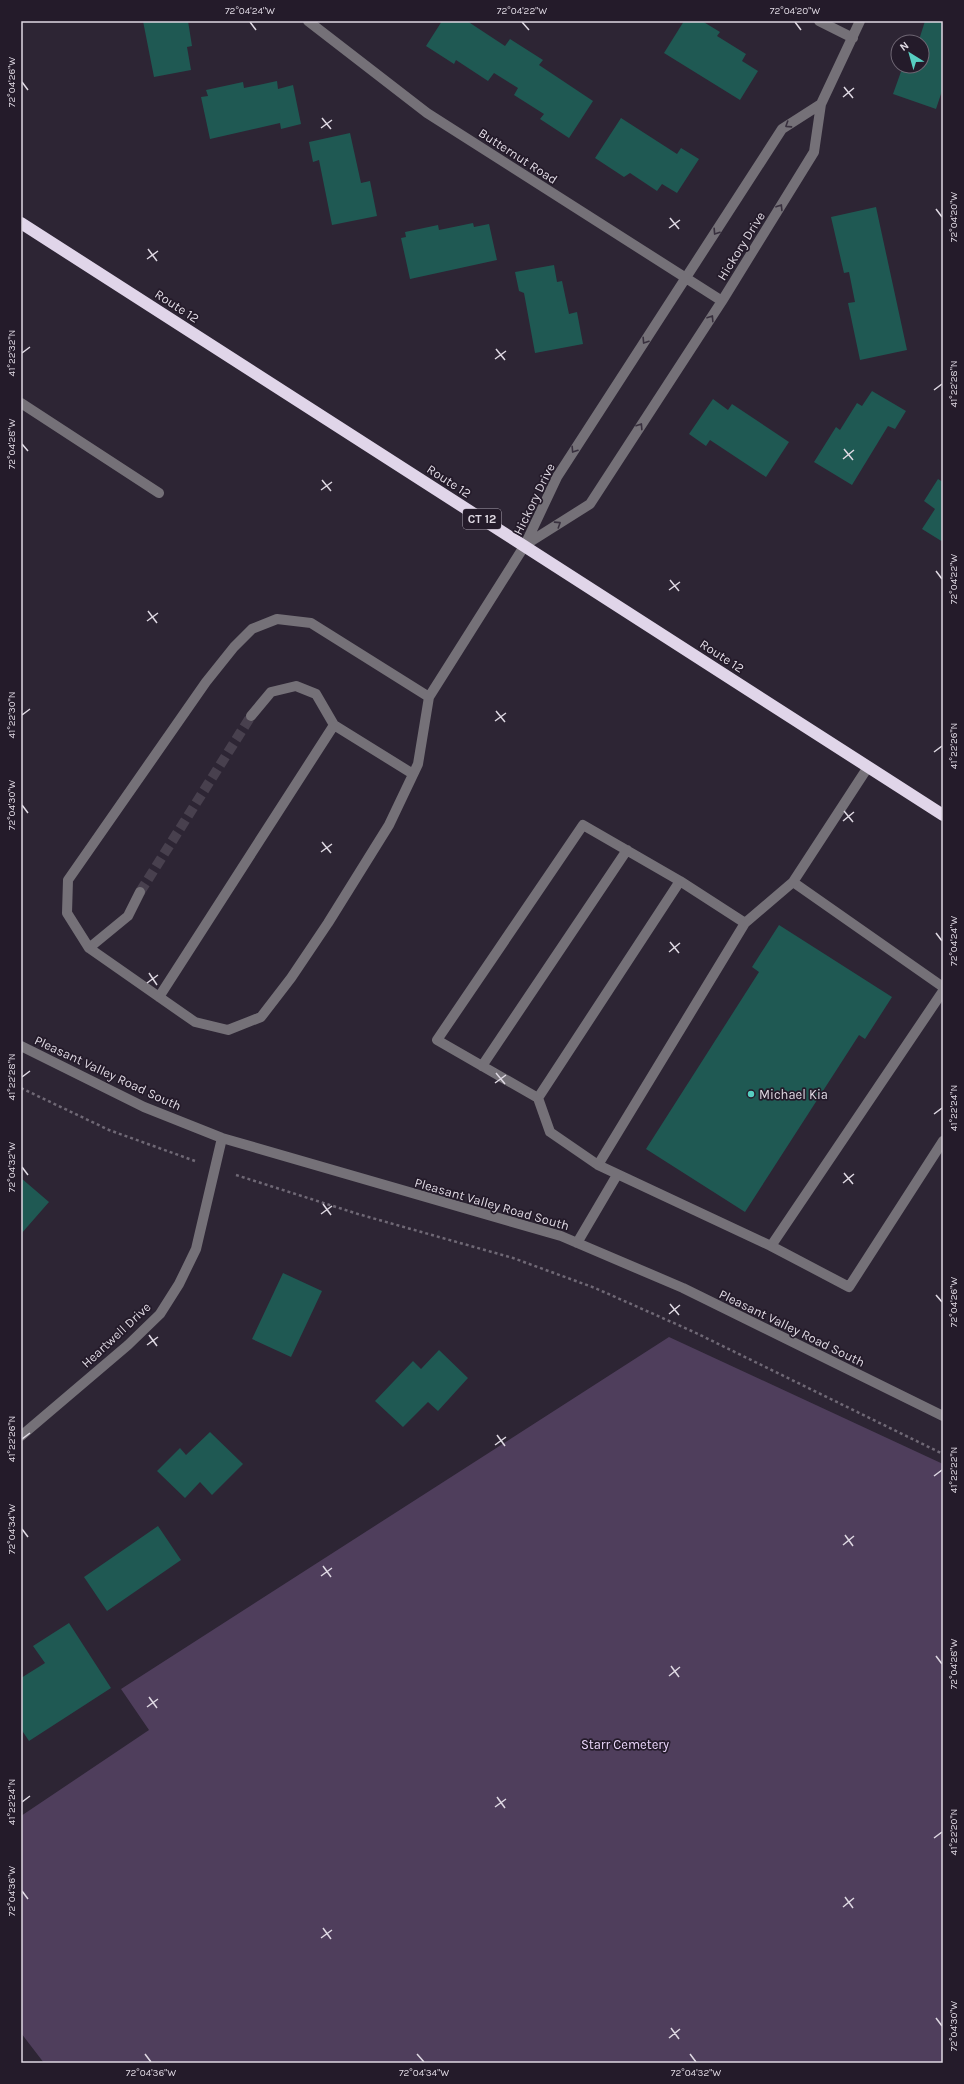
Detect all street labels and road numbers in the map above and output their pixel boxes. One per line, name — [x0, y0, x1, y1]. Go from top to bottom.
street label: Butternut Road — [476, 125, 560, 187]
street label: Hickory Drive — [714, 209, 768, 283]
street label: Route 12 — [152, 286, 202, 326]
street label: Hickory Drive — [510, 460, 558, 537]
street label: Route 12 — [424, 461, 474, 501]
road number: CT 12 — [463, 509, 501, 529]
street label: Route 12 — [697, 636, 747, 676]
street label: Pleasant Valley Road South — [32, 1032, 184, 1114]
street label: Pleasant Valley Road South — [413, 1175, 571, 1233]
street label: Pleasant Valley Road South — [717, 1286, 867, 1370]
street label: Heartwell Drive — [78, 1299, 154, 1371]

